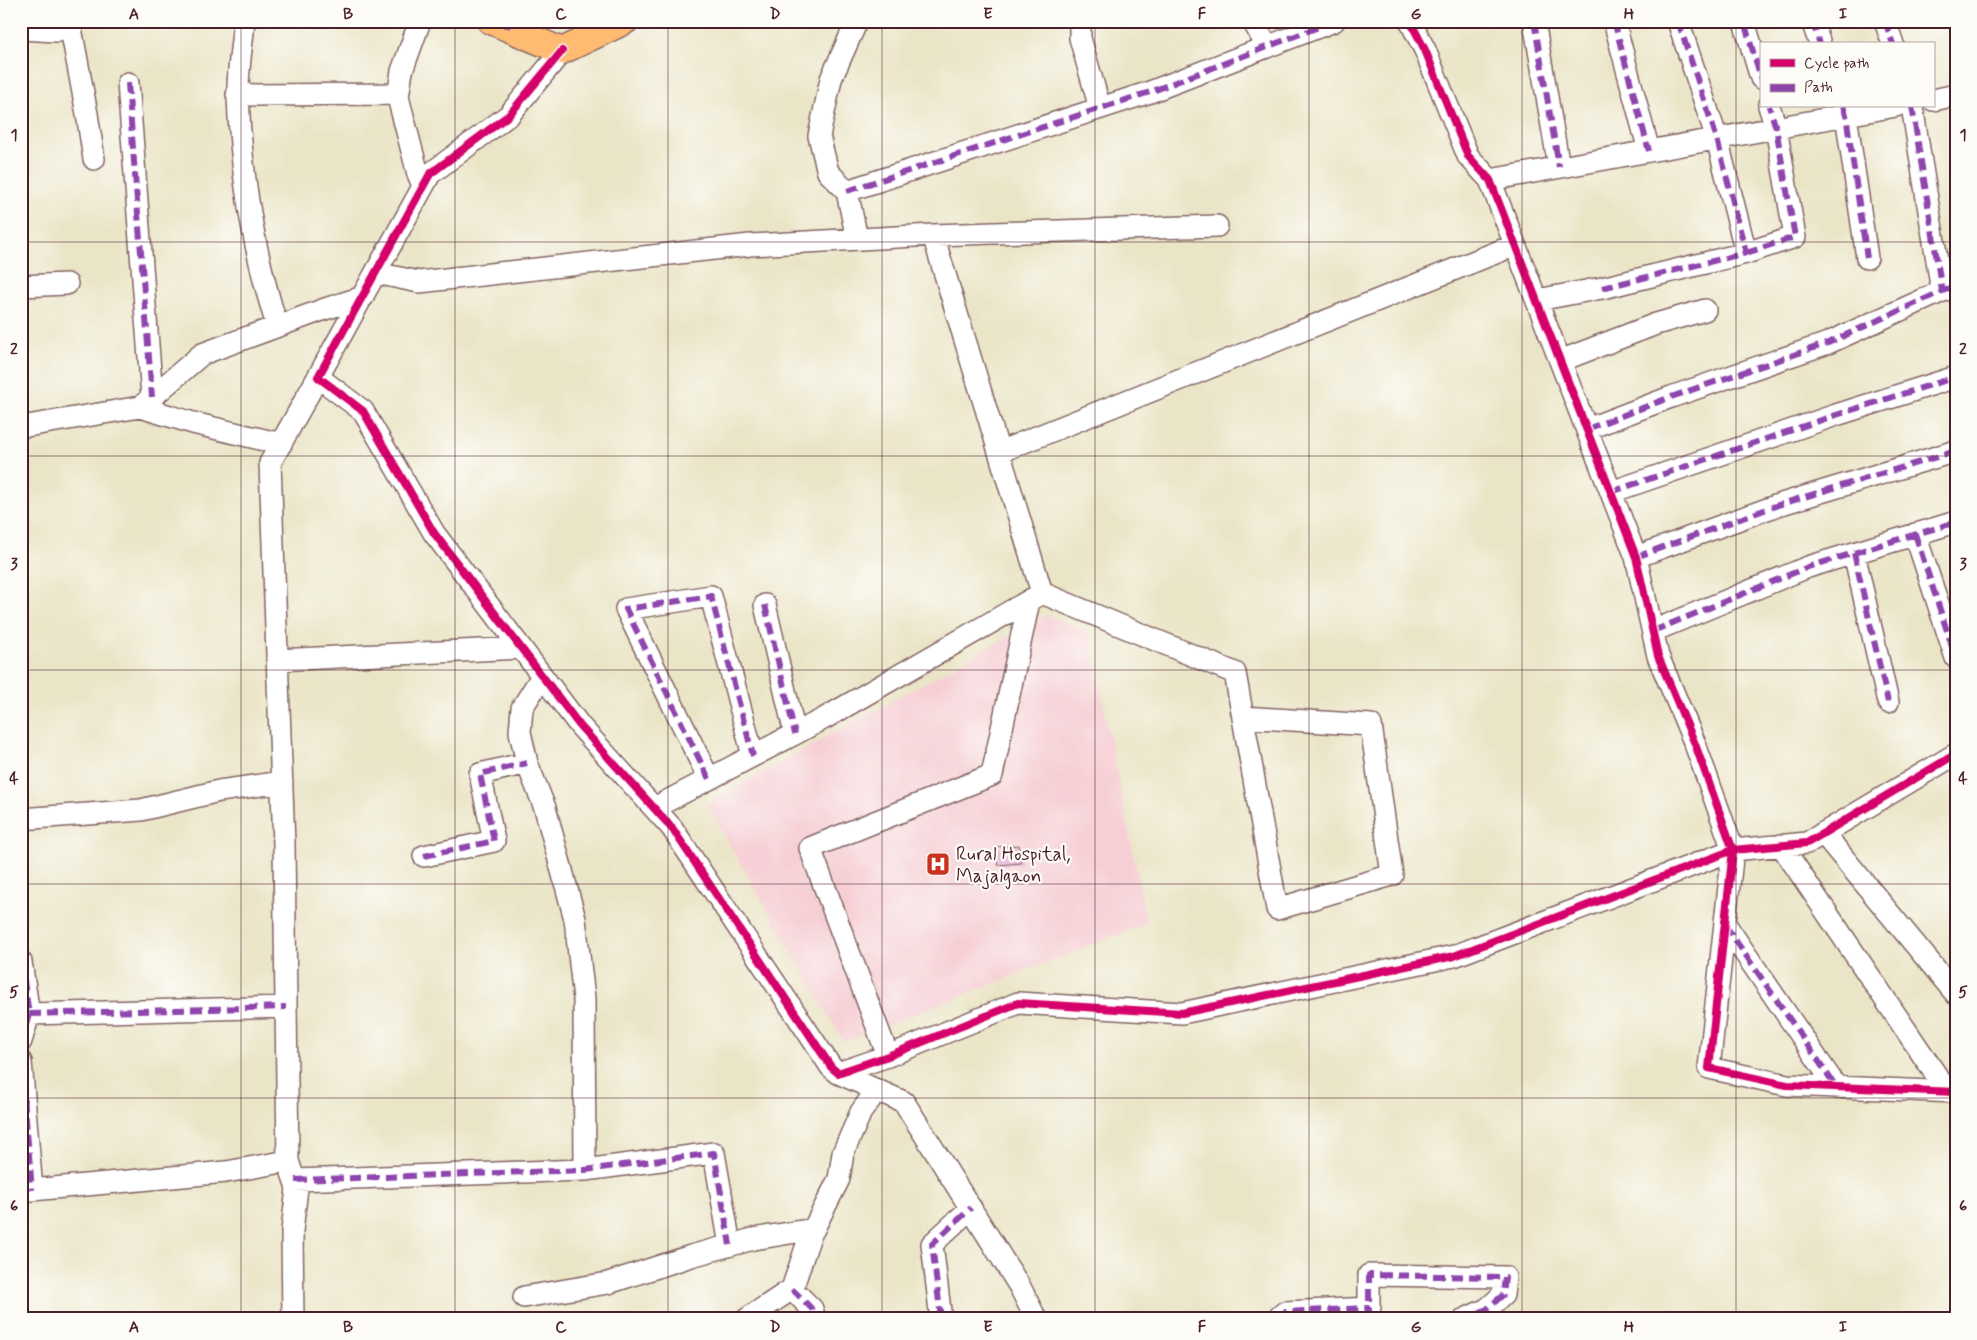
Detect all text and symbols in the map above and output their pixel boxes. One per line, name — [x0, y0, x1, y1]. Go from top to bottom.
text: A — [129, 4, 139, 25]
text: B — [343, 4, 353, 25]
text: C — [555, 4, 567, 25]
text: D — [769, 4, 781, 25]
text: E — [983, 4, 993, 25]
text: F — [1198, 4, 1207, 25]
text: G — [1411, 4, 1422, 25]
text: H — [1624, 4, 1635, 25]
text: I — [1839, 4, 1848, 25]
legend — [1760, 42, 1934, 108]
text: Cycle path — [1804, 54, 1869, 74]
text: Path — [1804, 78, 1833, 98]
text: 1 — [10, 125, 18, 146]
text: 1 — [1959, 125, 1967, 146]
text: 2 — [10, 339, 18, 360]
text: 2 — [1959, 339, 1967, 360]
text: 3 — [10, 554, 18, 575]
text: 3 — [1959, 554, 1967, 575]
text: 4 — [9, 768, 19, 789]
text: 4 — [1958, 768, 1968, 789]
place label: Rural Hospital, Majalgaon — [956, 842, 1071, 890]
hospital icon: Rural Hospital, Majalgaon — [925, 851, 951, 877]
text: 5 — [9, 982, 19, 1003]
text: 5 — [1958, 982, 1968, 1003]
text: 6 — [10, 1196, 18, 1217]
text: 6 — [1959, 1196, 1967, 1217]
text: A — [129, 1317, 139, 1338]
text: B — [343, 1317, 353, 1338]
text: C — [555, 1317, 567, 1338]
text: D — [769, 1317, 781, 1338]
text: E — [983, 1317, 993, 1338]
text: F — [1198, 1317, 1207, 1338]
text: G — [1411, 1317, 1422, 1338]
text: H — [1624, 1317, 1635, 1338]
text: I — [1839, 1317, 1848, 1338]

